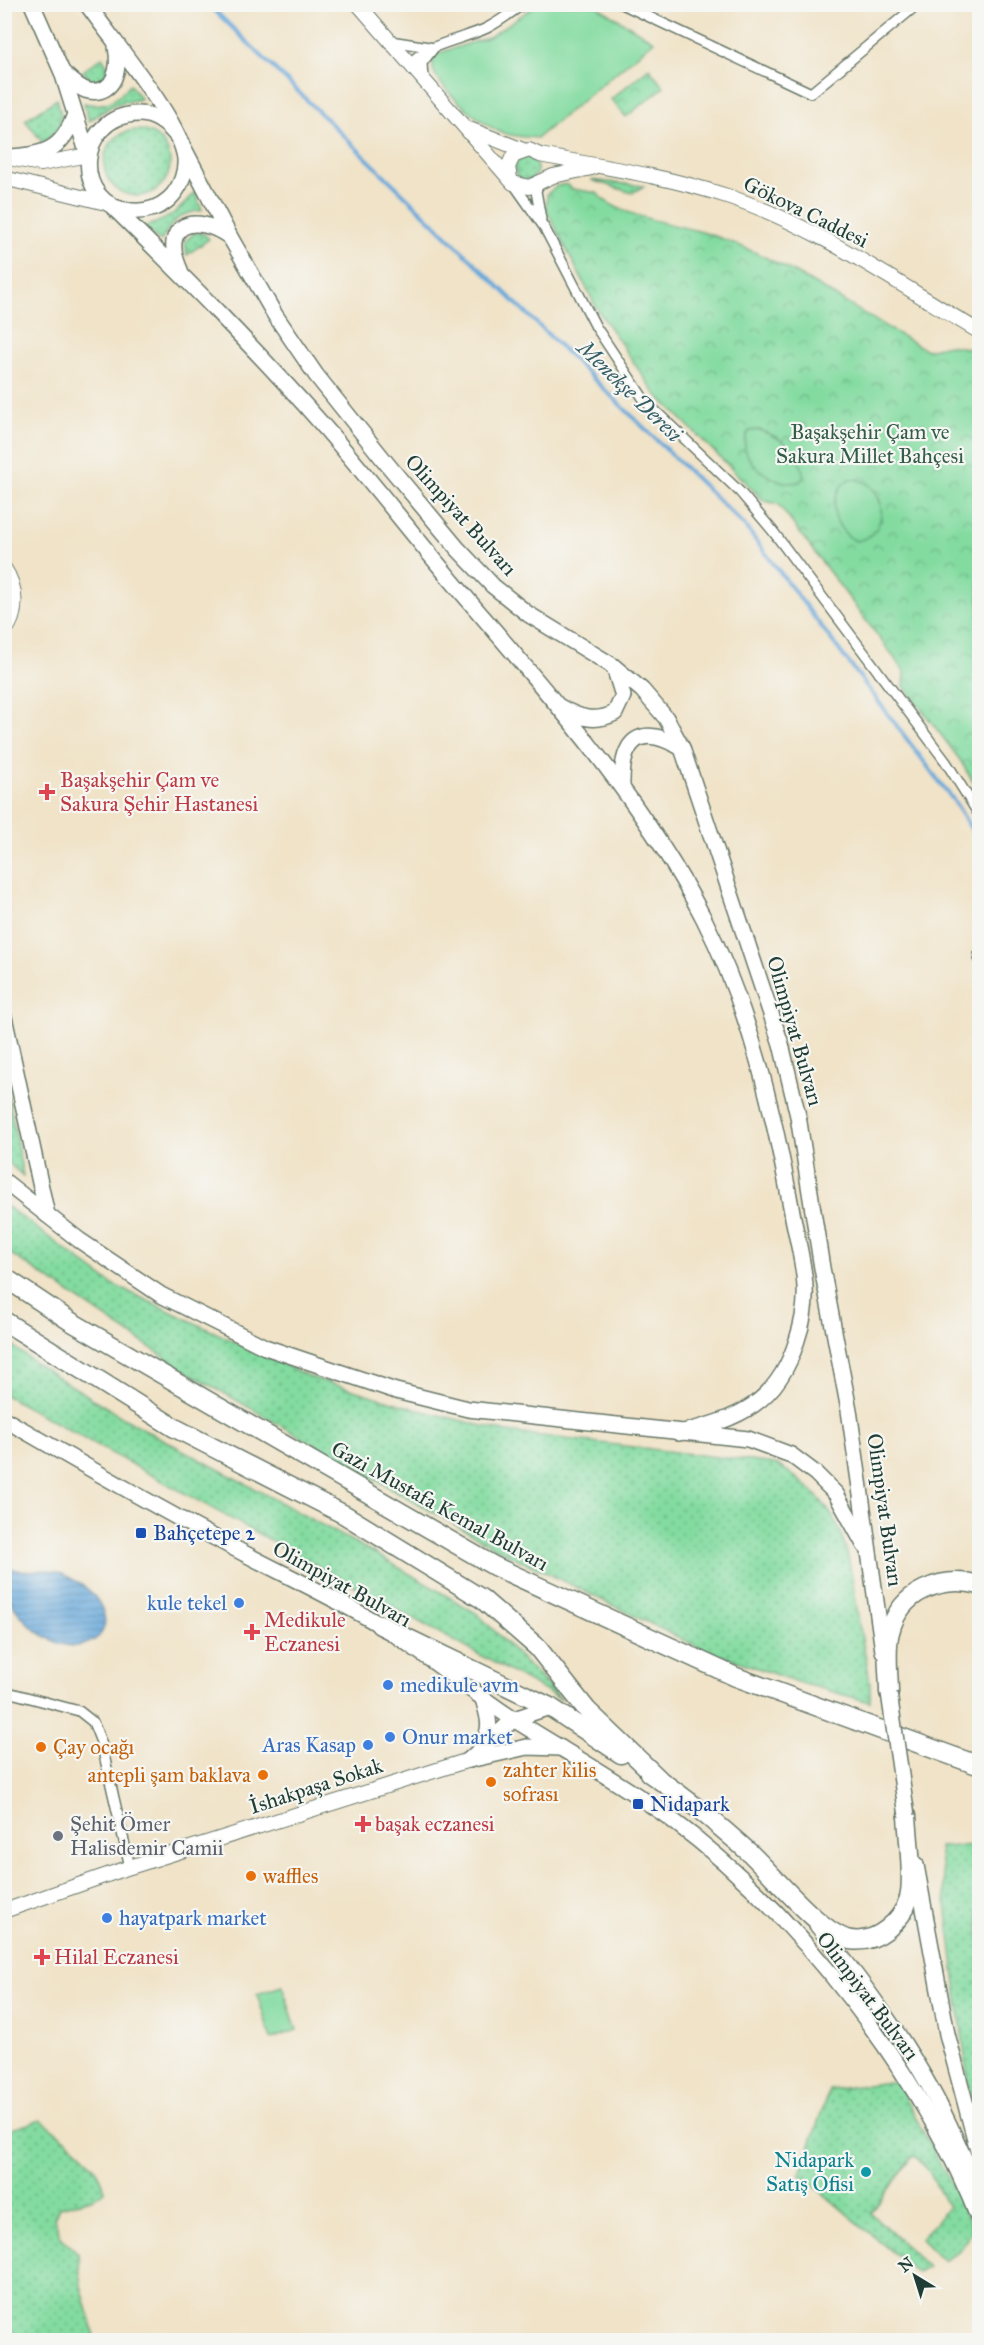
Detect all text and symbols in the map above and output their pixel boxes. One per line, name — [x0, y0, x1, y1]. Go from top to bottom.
street label: Gökova Caddesi — [739, 171, 873, 254]
water label: Menekşe Deresi — [571, 333, 688, 448]
park label: Başakşehir Çam ve Sakura Millet Bahçesi — [776, 419, 964, 469]
street label: Olimpiyat Bulvarı — [400, 449, 523, 581]
place label: Başakşehir Çam ve Sakura Şehir Hastanesi — [60, 767, 259, 817]
marker: Başakşehir Çam ve Sakura Şehir Hastanesi — [38, 783, 56, 801]
street label: Olimpiyat Bulvarı — [761, 953, 829, 1109]
street label: Olimpiyat Bulvarı — [861, 1432, 909, 1589]
street label: Gazi Mustafa Kemal Bulvarı — [327, 1435, 553, 1577]
place label: Bahçetepe 2 — [153, 1520, 256, 1546]
marker: Bahçetepe 2 — [134, 1526, 148, 1540]
street label: Olimpiyat Bulvarı — [268, 1535, 416, 1633]
place label: kule tekel — [147, 1590, 227, 1616]
marker: kule tekel — [232, 1596, 246, 1610]
place label: Medikule Eczanesi — [264, 1607, 346, 1657]
marker: Medikule Eczanesi — [245, 1625, 259, 1639]
place label: medikule avm — [400, 1672, 519, 1698]
marker: medikule avm — [381, 1678, 395, 1692]
place label: Onur market — [402, 1724, 513, 1750]
marker: Onur market — [383, 1730, 397, 1744]
place label: Aras Kasap — [261, 1732, 356, 1758]
place label: Çay ocağı — [53, 1734, 135, 1760]
marker: Aras Kasap — [361, 1738, 375, 1752]
marker: Çay ocağı — [34, 1740, 48, 1754]
street label: İshakpaşa Sokak — [246, 1752, 386, 1820]
place label: zahter kilis sofrası — [503, 1757, 596, 1807]
place label: antepli şam baklava — [88, 1762, 251, 1788]
marker: antepli şam baklava — [256, 1768, 270, 1782]
marker: zahter kilis sofrası — [484, 1775, 498, 1789]
place label: Nidapark — [650, 1791, 730, 1817]
marker: Nidapark — [631, 1797, 645, 1811]
place label: Şehit Ömer Halisdemir Camii — [70, 1811, 224, 1861]
place label: başak eczanesi — [375, 1811, 495, 1837]
marker: başak eczanesi — [356, 1817, 370, 1831]
marker: Şehit Ömer Halisdemir Camii — [51, 1829, 65, 1843]
place label: waffles — [263, 1863, 319, 1889]
marker: waffles — [244, 1869, 258, 1883]
place label: hayatpark market — [119, 1905, 267, 1931]
marker: hayatpark market — [100, 1911, 114, 1925]
street label: Olimpiyat Bulvarı — [811, 1926, 925, 2066]
place label: Hilal Eczanesi — [54, 1944, 179, 1970]
marker: Hilal Eczanesi — [35, 1950, 49, 1964]
place label: Nidapark Satış Ofisi — [766, 2147, 854, 2197]
marker: Nidapark Satış Ofisi — [859, 2165, 873, 2179]
north arrow — [885, 2246, 945, 2306]
text: N — [895, 2253, 918, 2276]

